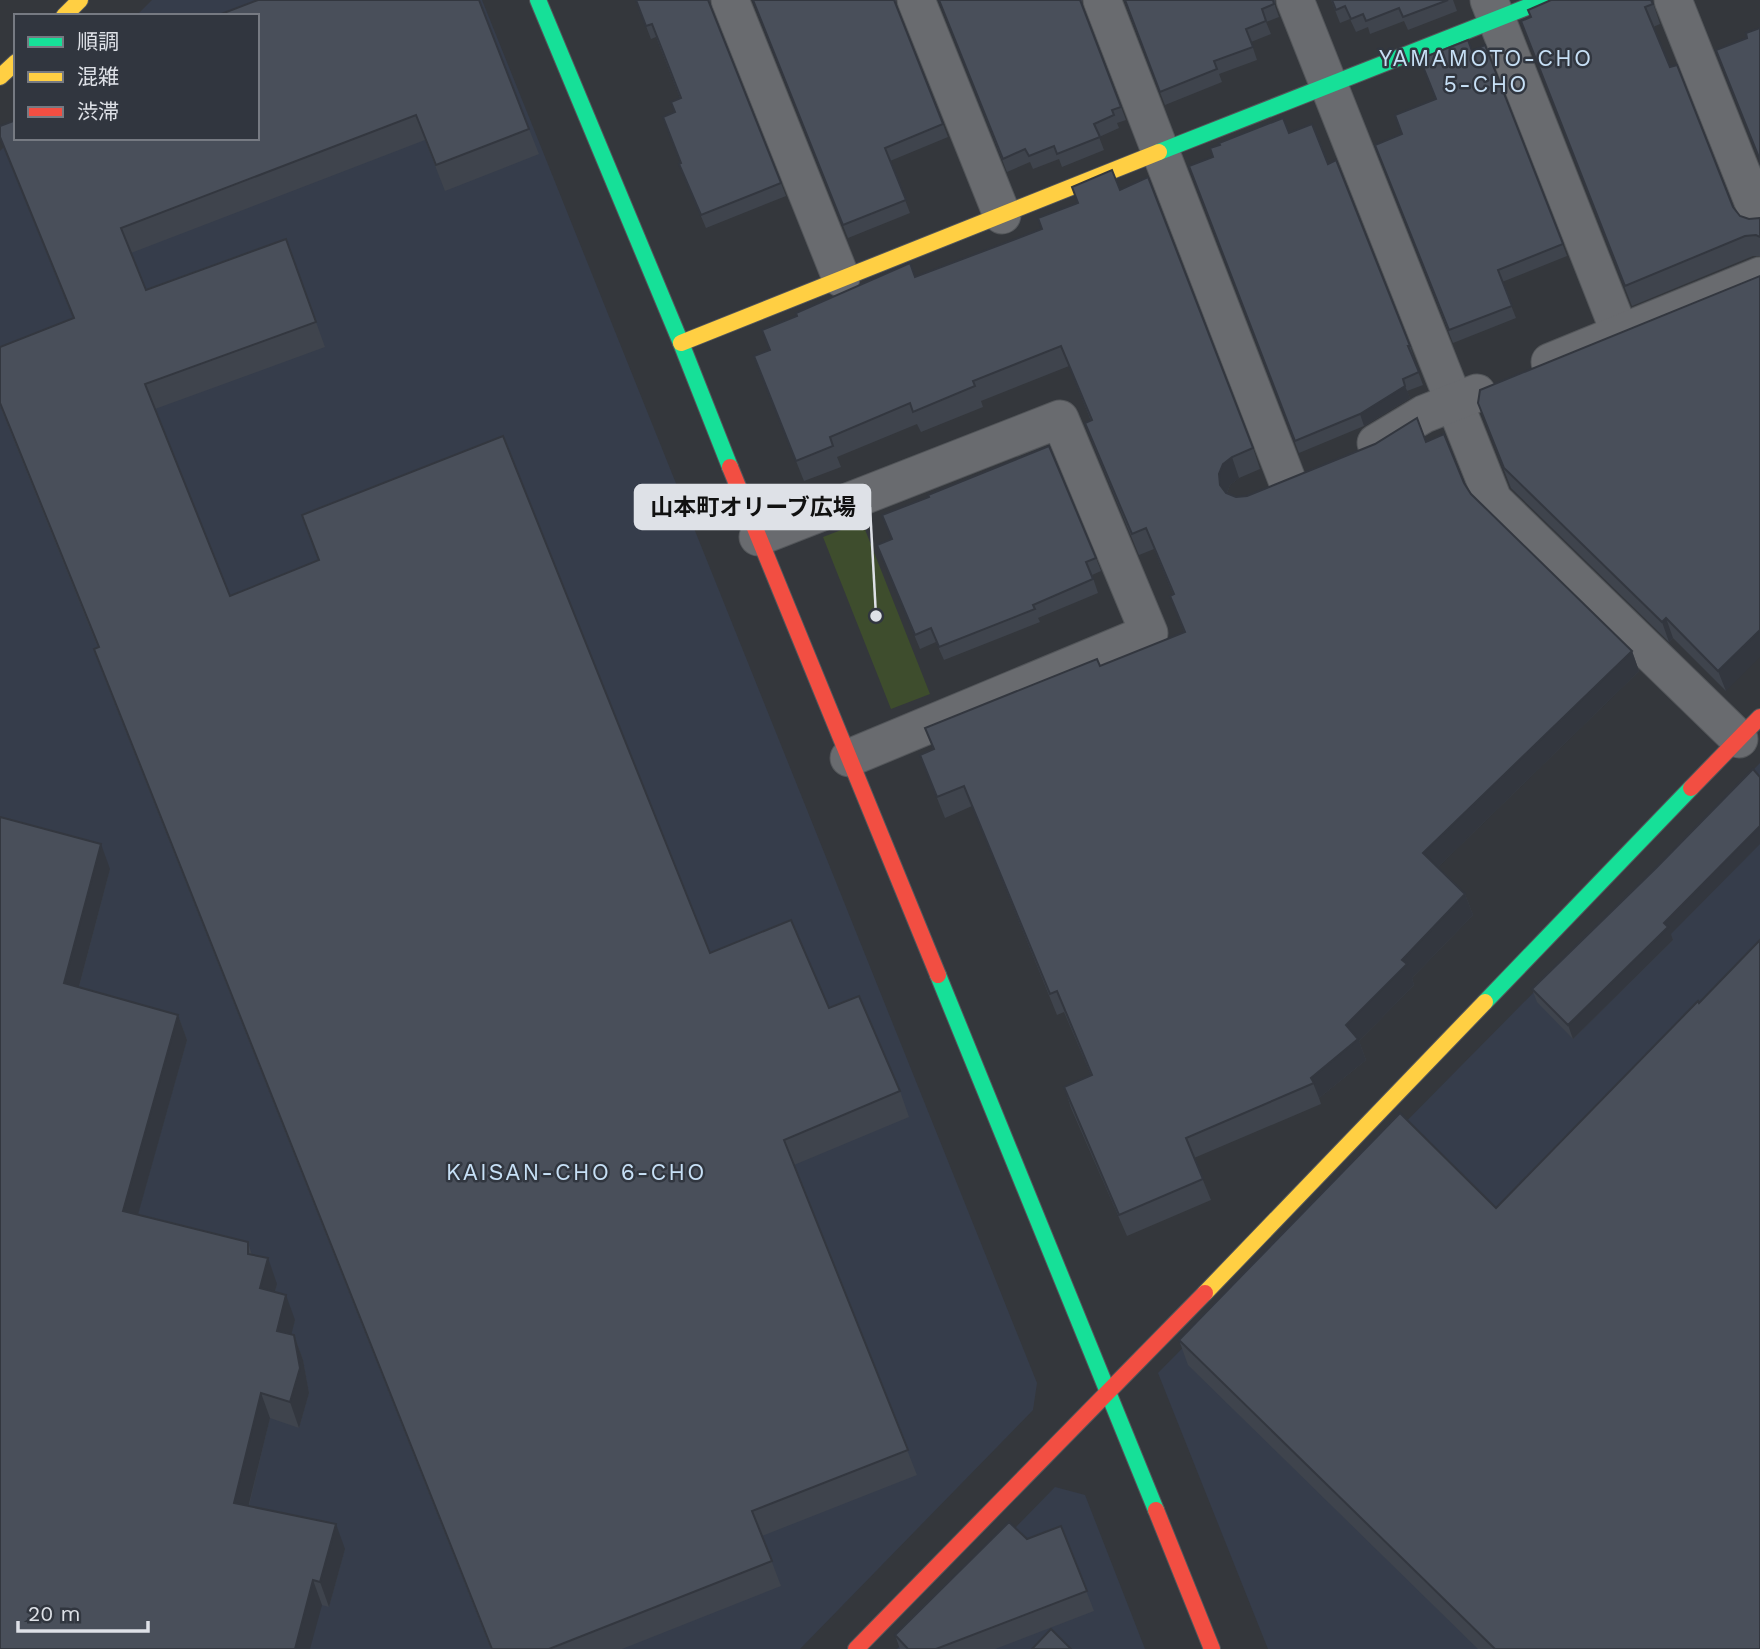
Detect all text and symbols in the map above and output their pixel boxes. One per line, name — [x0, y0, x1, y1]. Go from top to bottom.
legend — [14, 14, 259, 140]
text: 順調 — [77, 29, 119, 54]
district label: YAMAMOTO-CHO 5-CHO — [1379, 45, 1593, 98]
text: 混雑 — [77, 64, 119, 89]
text: 渋滞 — [77, 99, 119, 124]
callout: 山本町オリーブ広場 — [635, 485, 870, 529]
text: 山本町オリーブ広場 — [650, 494, 856, 521]
district label: KAISAN-CHO 6-CHO — [446, 1159, 706, 1186]
scale bar — [18, 1590, 147, 1634]
text: 20 m — [28, 1601, 80, 1626]

